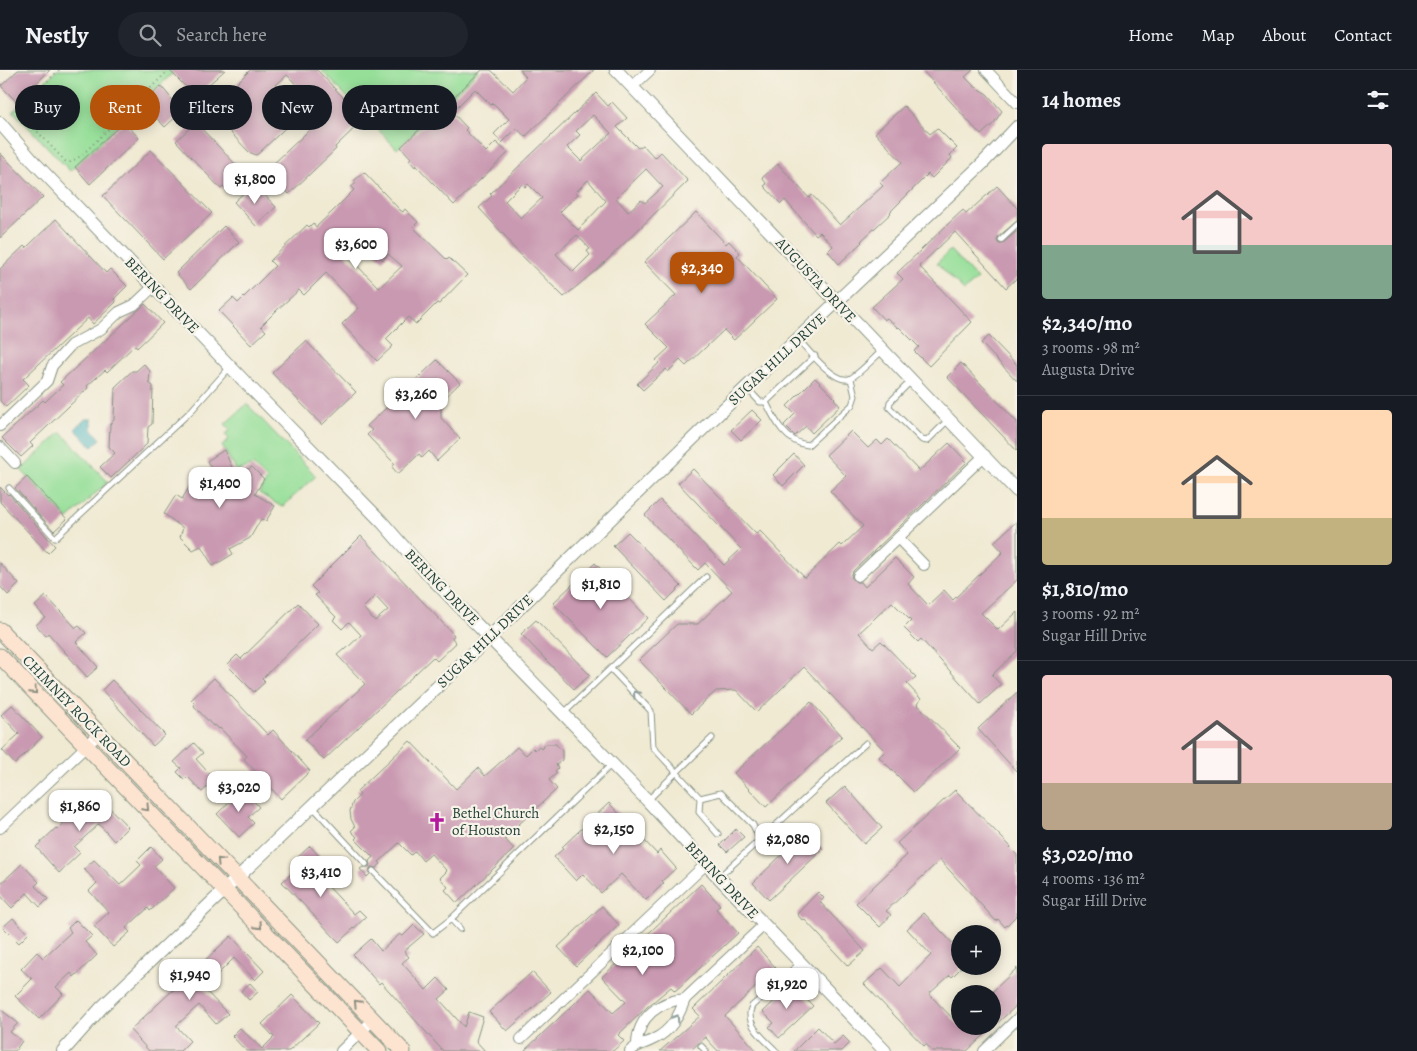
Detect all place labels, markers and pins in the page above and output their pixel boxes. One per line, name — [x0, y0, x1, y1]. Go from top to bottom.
pin: $1,800 — [214, 162, 296, 205]
pin: $3,600 — [315, 228, 397, 270]
pin: $2,340 — [661, 252, 743, 294]
pin: $3,260 — [375, 378, 457, 420]
pin: $1,400 — [179, 466, 261, 509]
pin: $1,810 — [560, 568, 642, 610]
pin: $3,020 — [198, 770, 280, 813]
pin: $1,860 — [39, 790, 121, 832]
place label: Bethel Church of Houston — [452, 803, 539, 840]
church icon: Bethel Church of Houston — [426, 811, 448, 833]
pin: $2,150 — [573, 812, 655, 855]
pin: $2,080 — [747, 822, 829, 865]
pin: $3,410 — [280, 856, 362, 898]
pin: $2,100 — [602, 934, 684, 976]
pin: $1,940 — [149, 958, 231, 1001]
pin: $1,920 — [746, 968, 828, 1010]

